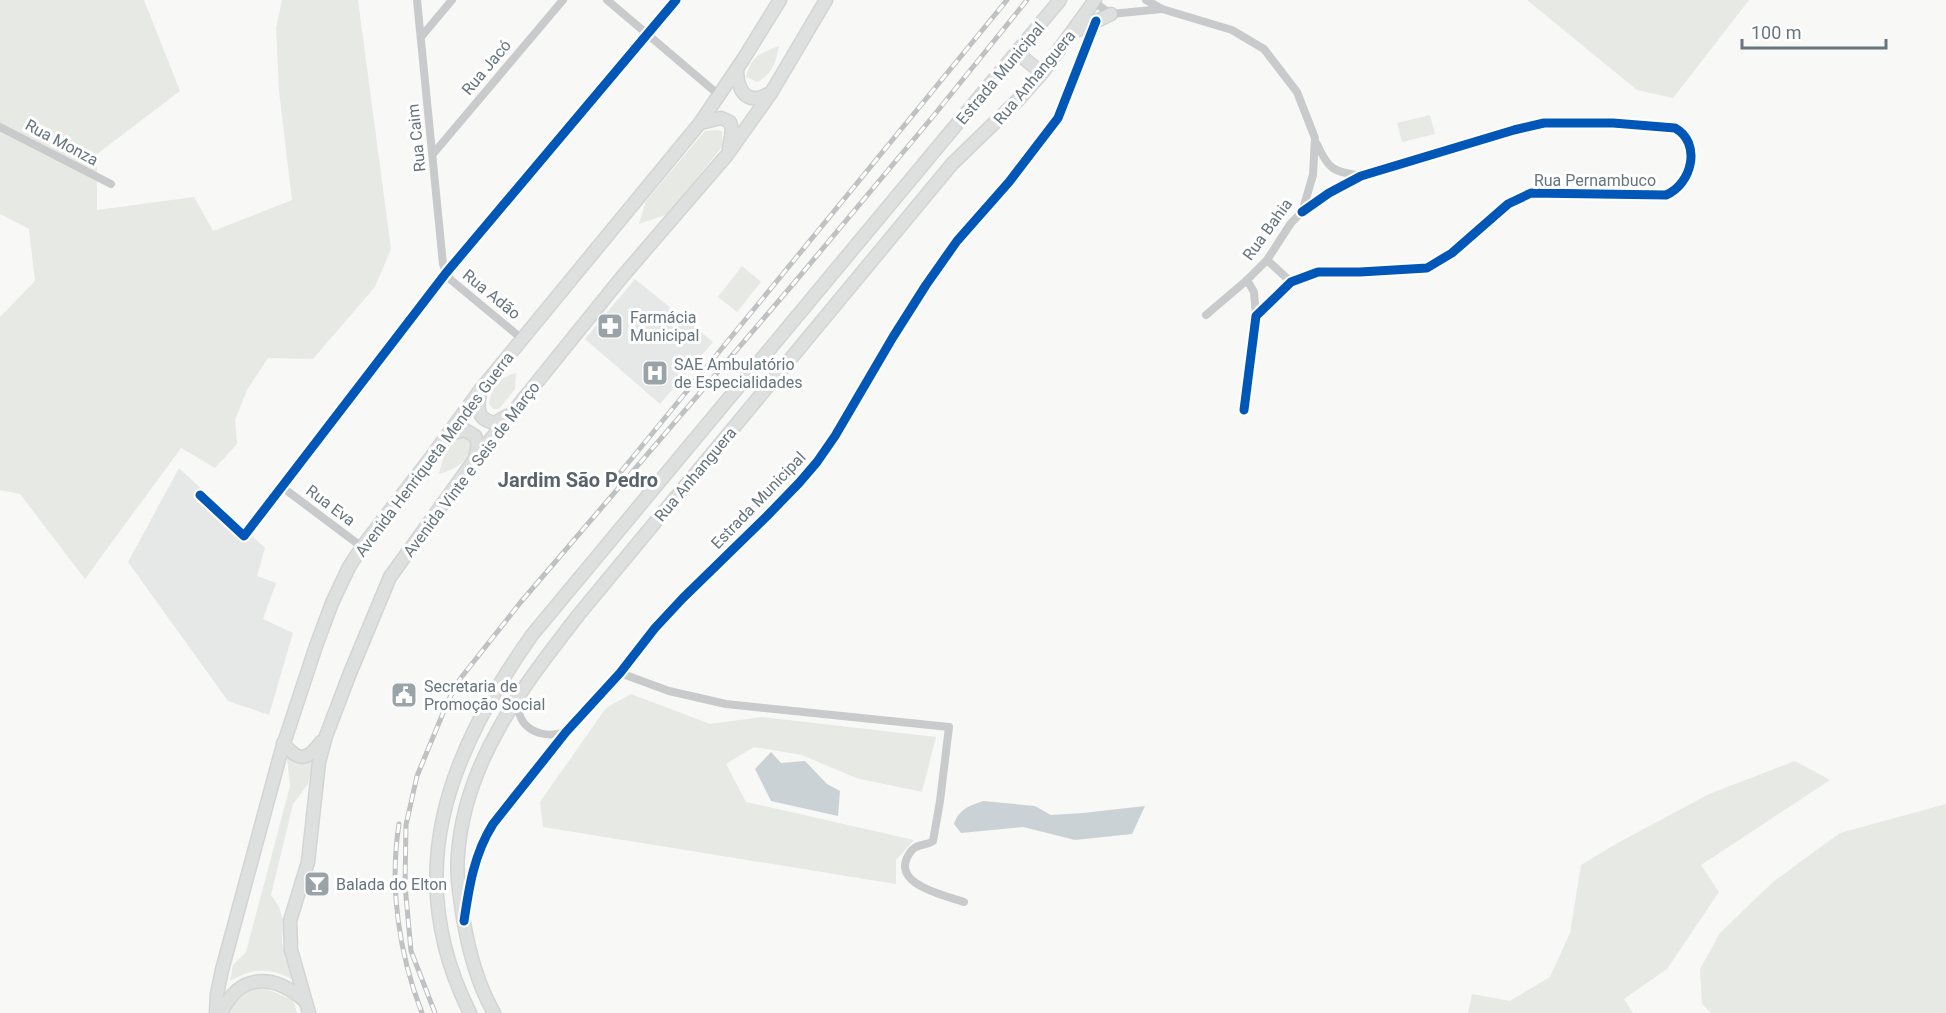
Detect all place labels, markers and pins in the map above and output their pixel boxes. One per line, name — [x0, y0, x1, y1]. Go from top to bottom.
place label: Farmácia Municipal — [630, 308, 699, 345]
pharmacy icon: Farmácia Municipal — [595, 311, 625, 341]
place label: SAE Ambulatório de Especialidades — [674, 355, 803, 392]
hospital icon: SAE Ambulatório de Especialidades — [640, 358, 670, 388]
place label: Secretaria de Promoção Social — [424, 677, 545, 714]
public building icon: Secretaria de Promoção Social — [389, 680, 419, 710]
bar icon: Balada do Elton — [302, 869, 332, 899]
place label: Balada do Elton — [336, 875, 447, 894]

